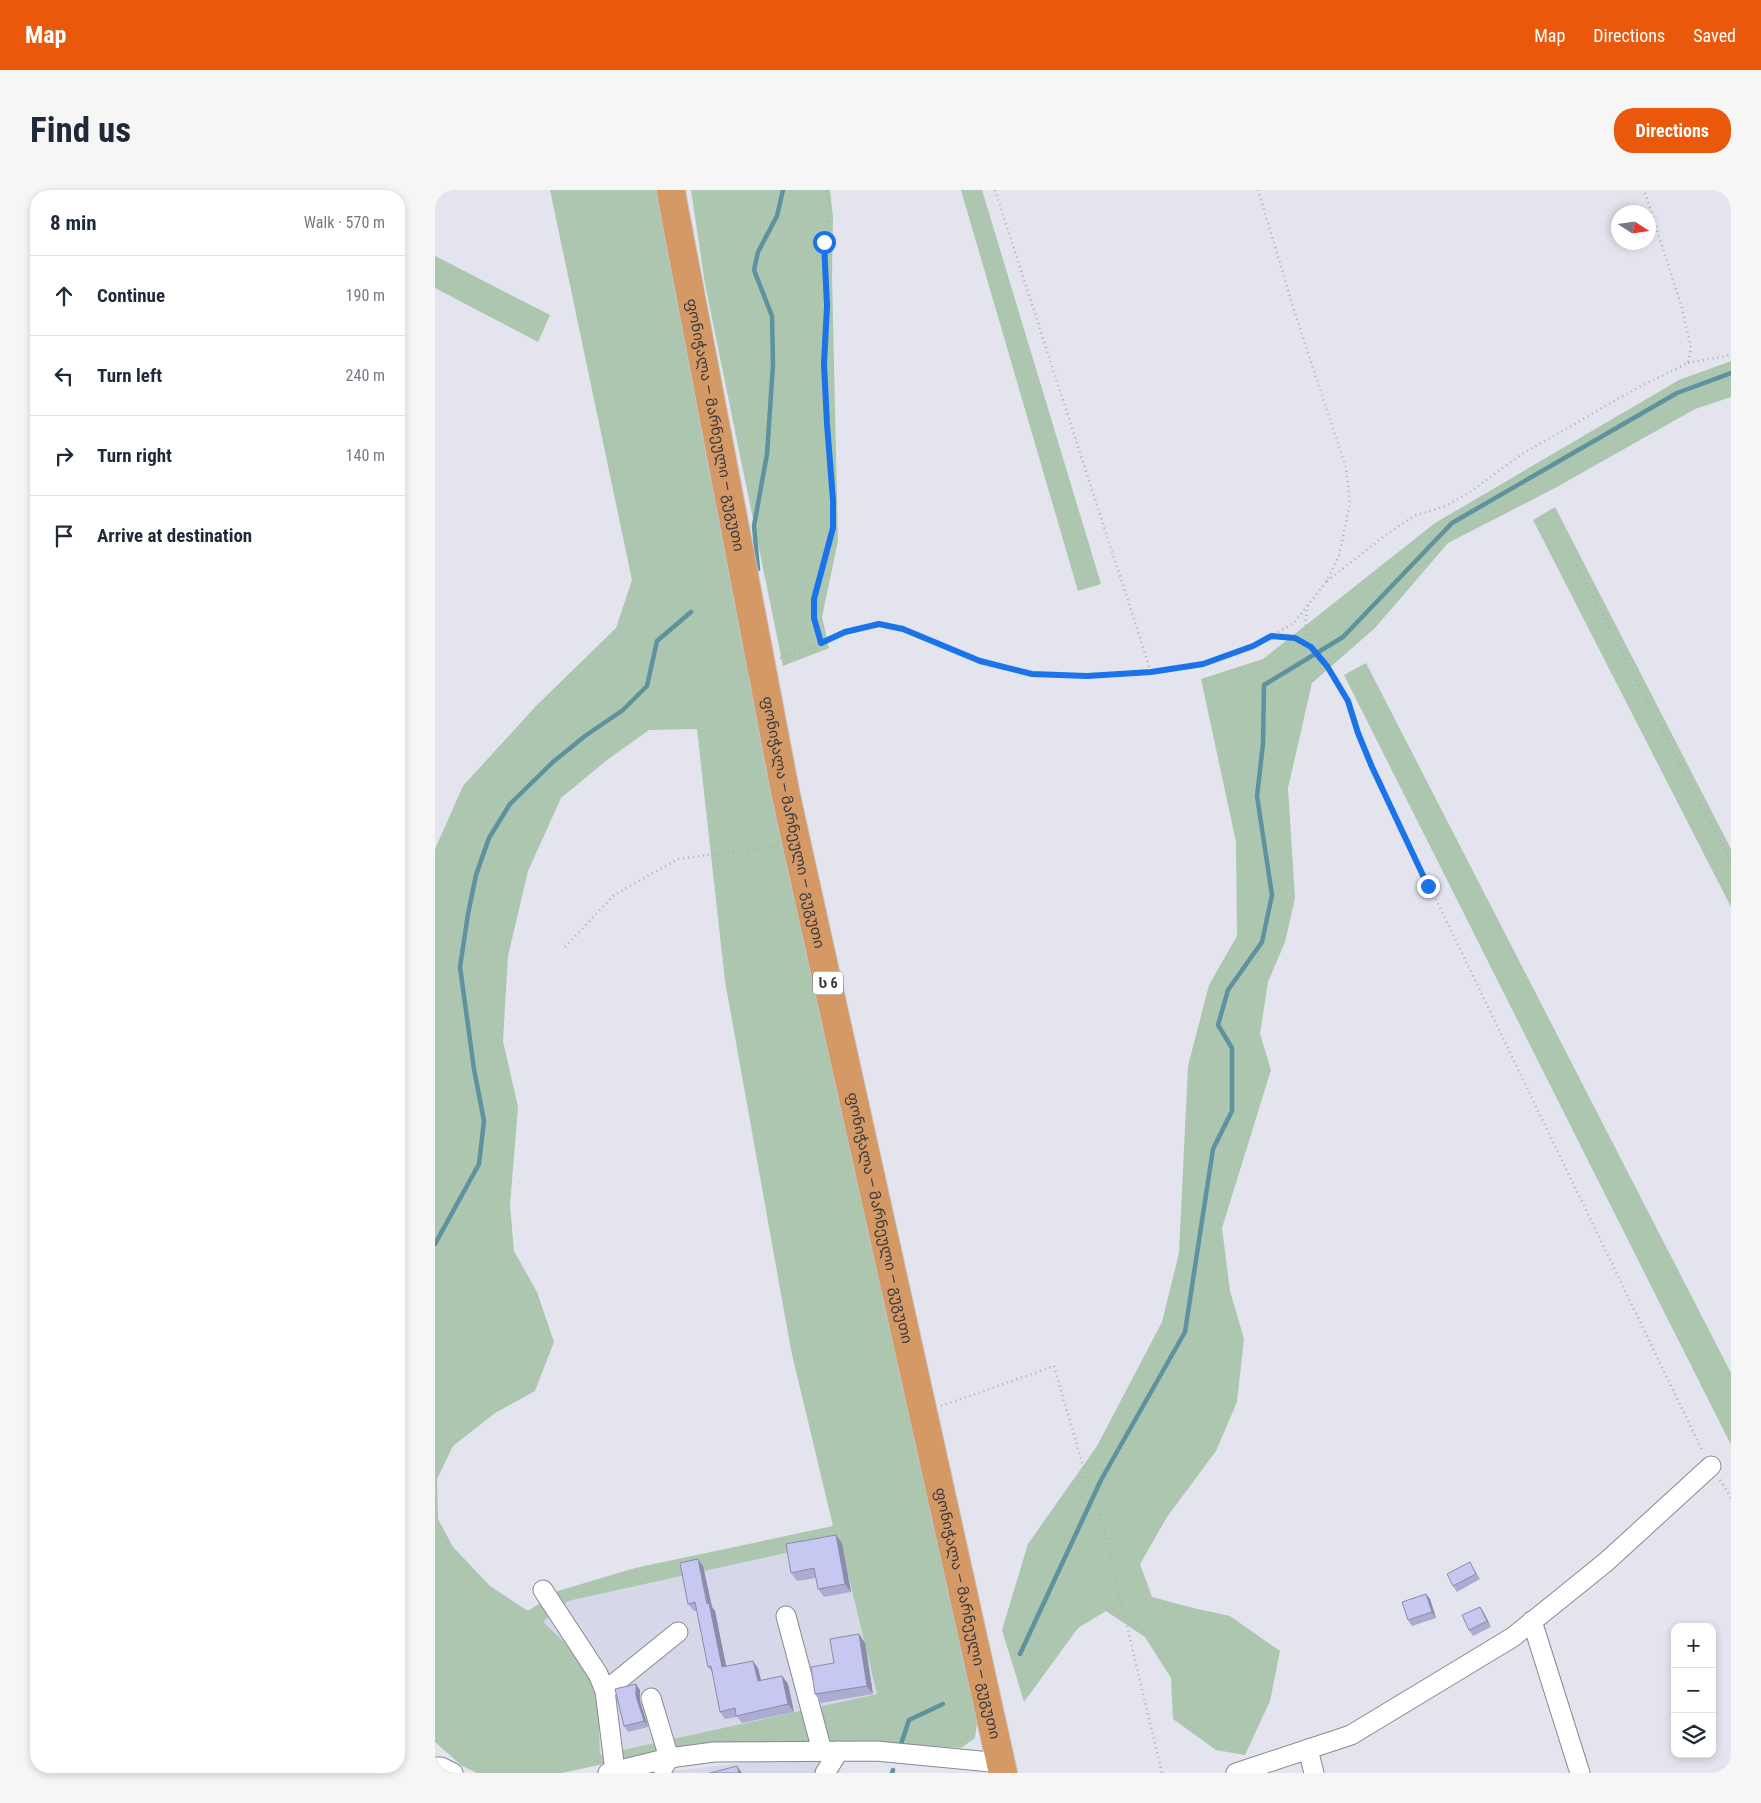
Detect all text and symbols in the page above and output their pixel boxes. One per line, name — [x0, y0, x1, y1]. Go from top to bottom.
text: Map — [25, 21, 66, 49]
text: Map — [1534, 25, 1565, 46]
text: Directions — [1593, 25, 1665, 46]
text: Saved — [1693, 25, 1736, 46]
button: Directions — [1614, 108, 1731, 153]
text: Find us — [30, 110, 131, 151]
north arrow — [1611, 205, 1656, 250]
text: 8 min — [50, 211, 97, 235]
text: Walk · 570 m — [304, 213, 385, 232]
route start — [813, 231, 836, 254]
icon: ahead — [50, 282, 78, 310]
text: Continue — [97, 284, 165, 307]
text: 190 m — [346, 286, 385, 305]
street label: ფონიჭალა — მარნეული — გუგუთი — [682, 297, 748, 553]
icon: left — [50, 362, 78, 390]
text: Turn left — [97, 364, 162, 387]
text: 240 m — [346, 366, 385, 385]
icon: right — [50, 442, 78, 470]
text: Turn right — [97, 444, 172, 467]
text: 140 m — [346, 446, 385, 465]
icon: arrive — [50, 522, 78, 550]
text: Arrive at destination — [97, 524, 252, 547]
street label: ფონიჭალა — მარნეული — გუგუთი — [758, 695, 829, 950]
route end — [1417, 875, 1440, 898]
road number: ს 6 — [813, 971, 843, 994]
street label: ფონიჭალა — მარნეული — გუგუთი — [843, 1090, 916, 1345]
street label: ფონიჭალა — მარნეული — გუგუთი — [931, 1486, 1004, 1741]
map controls — [1671, 1623, 1716, 1758]
button: + — [1671, 1623, 1716, 1668]
button: − — [1671, 1668, 1716, 1713]
button: layers — [1671, 1713, 1716, 1758]

